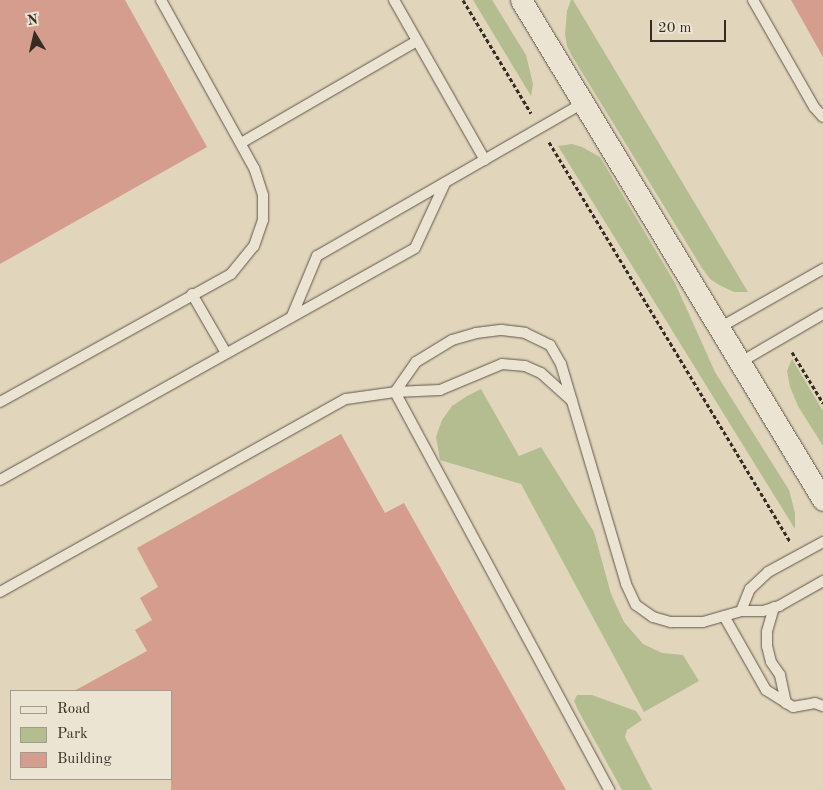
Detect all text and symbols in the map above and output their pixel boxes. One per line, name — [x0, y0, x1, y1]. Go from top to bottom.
north arrow — [10, 10, 60, 60]
scale bar — [653, 10, 729, 42]
text: N — [26, 12, 39, 28]
text: 20 m — [658, 21, 692, 36]
legend — [10, 690, 172, 780]
text: Road — [57, 702, 90, 717]
text: Park — [57, 727, 88, 742]
text: Building — [57, 752, 112, 767]

